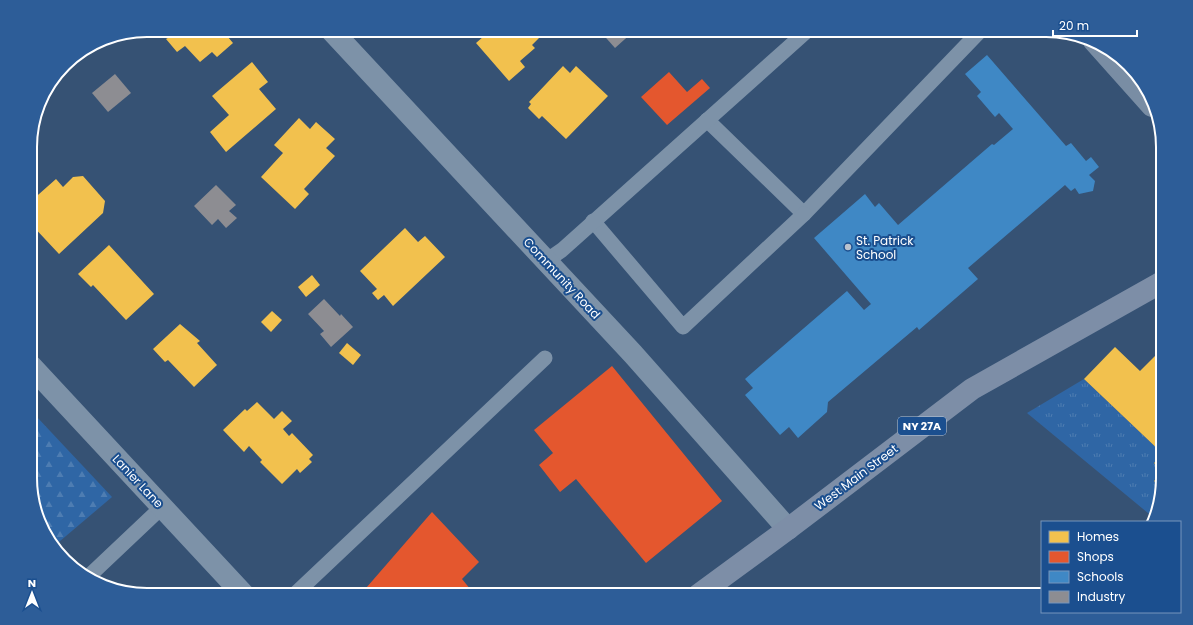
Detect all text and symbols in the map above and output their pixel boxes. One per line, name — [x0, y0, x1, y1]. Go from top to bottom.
scale bar — [1053, 12, 1137, 38]
text: 20 m — [1059, 17, 1089, 34]
place label: St. Patrick School — [856, 232, 914, 263]
street label: Community Road — [520, 234, 604, 322]
marker: St. Patrick School — [843, 242, 853, 252]
road number: NY 27A — [898, 417, 946, 435]
street label: West Main Street — [811, 440, 901, 514]
street label: Lanier Lane — [109, 451, 167, 511]
legend — [1041, 521, 1181, 613]
text: Homes — [1077, 528, 1119, 545]
text: Shops — [1077, 548, 1114, 565]
text: Schools — [1077, 568, 1124, 585]
north arrow — [12, 573, 52, 613]
text: N — [28, 575, 36, 591]
text: Industry — [1077, 588, 1126, 605]

